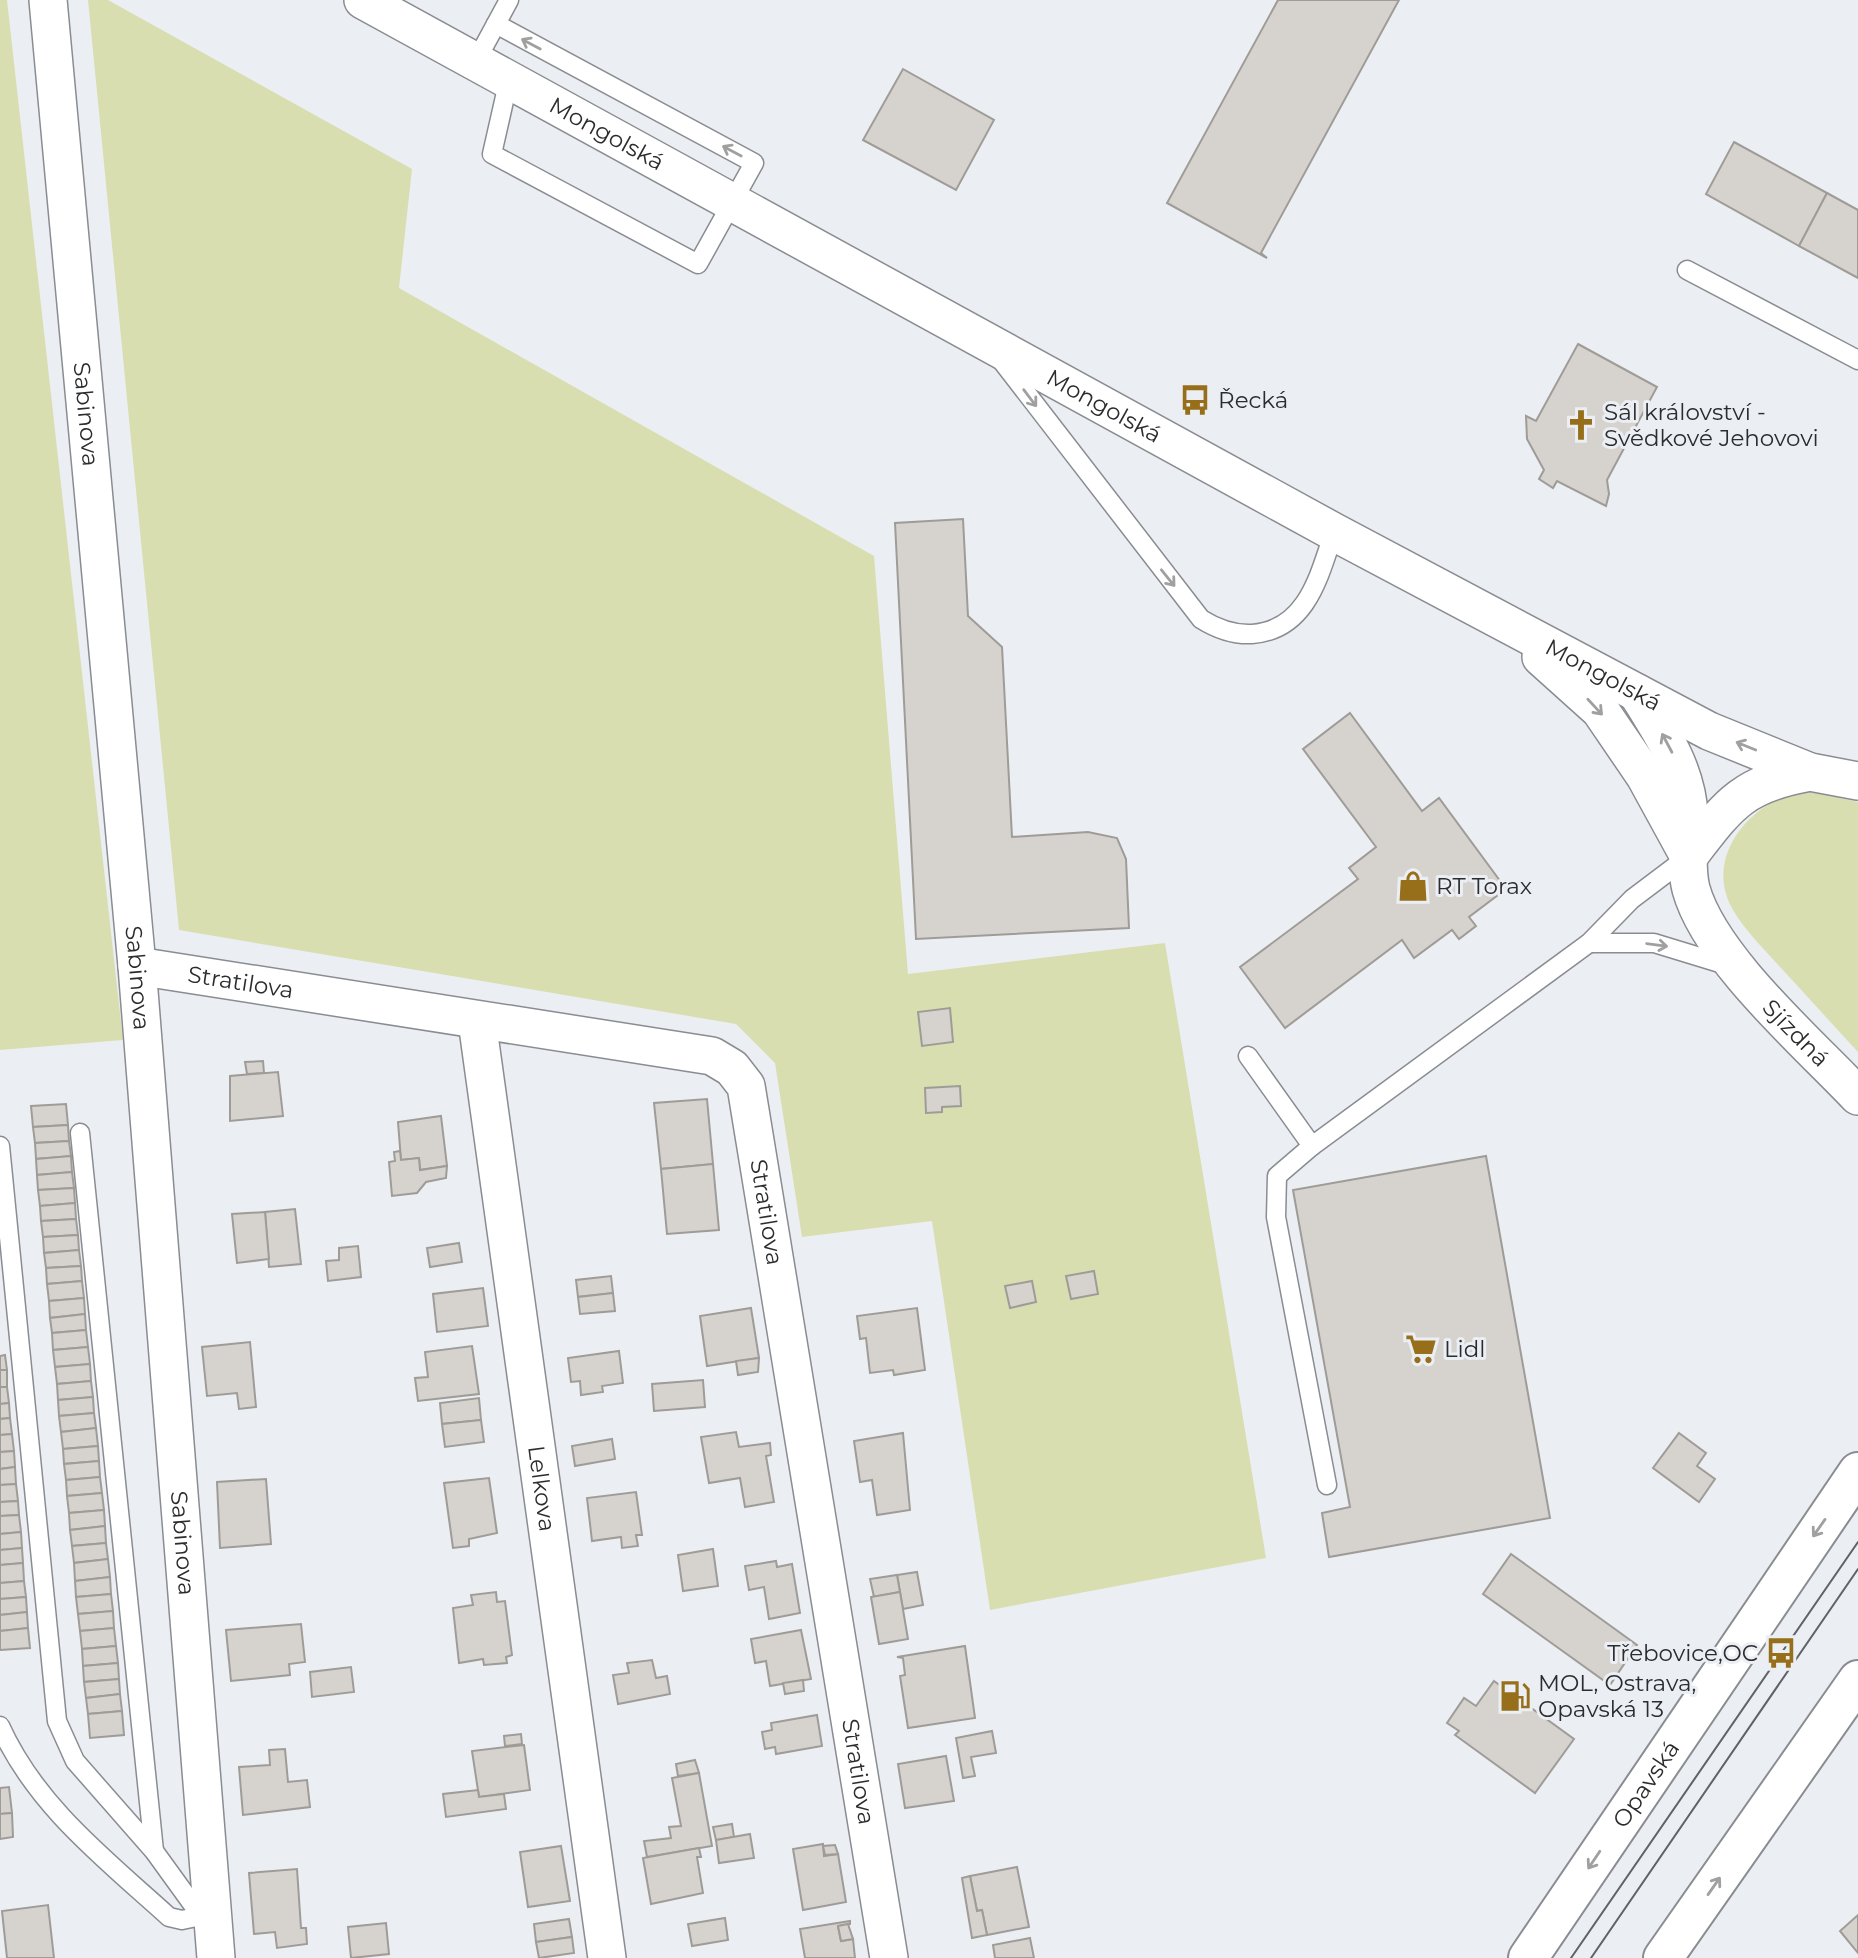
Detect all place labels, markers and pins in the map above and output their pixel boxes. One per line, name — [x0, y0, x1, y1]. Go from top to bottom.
bus stop icon: Řecká — [1178, 383, 1212, 417]
place label: Řecká — [1218, 386, 1288, 414]
place label: Sál království - Svědkové Jehovovi — [1604, 398, 1819, 452]
church icon: Sál království - Svědkové Jehovovi — [1564, 408, 1598, 442]
shop icon: RT Torax — [1396, 869, 1430, 903]
place label: RT Torax — [1436, 872, 1532, 900]
supermarket icon: Lidl — [1404, 1332, 1438, 1366]
place label: Lidl — [1444, 1335, 1486, 1363]
bus stop icon: Třebovice,OC — [1764, 1636, 1798, 1670]
place label: Třebovice,OC — [1607, 1639, 1758, 1667]
place label: MOL, Ostrava, Opavská 13 — [1538, 1669, 1696, 1723]
fuel station icon: MOL, Ostrava, Opavská 13 — [1498, 1679, 1532, 1713]

